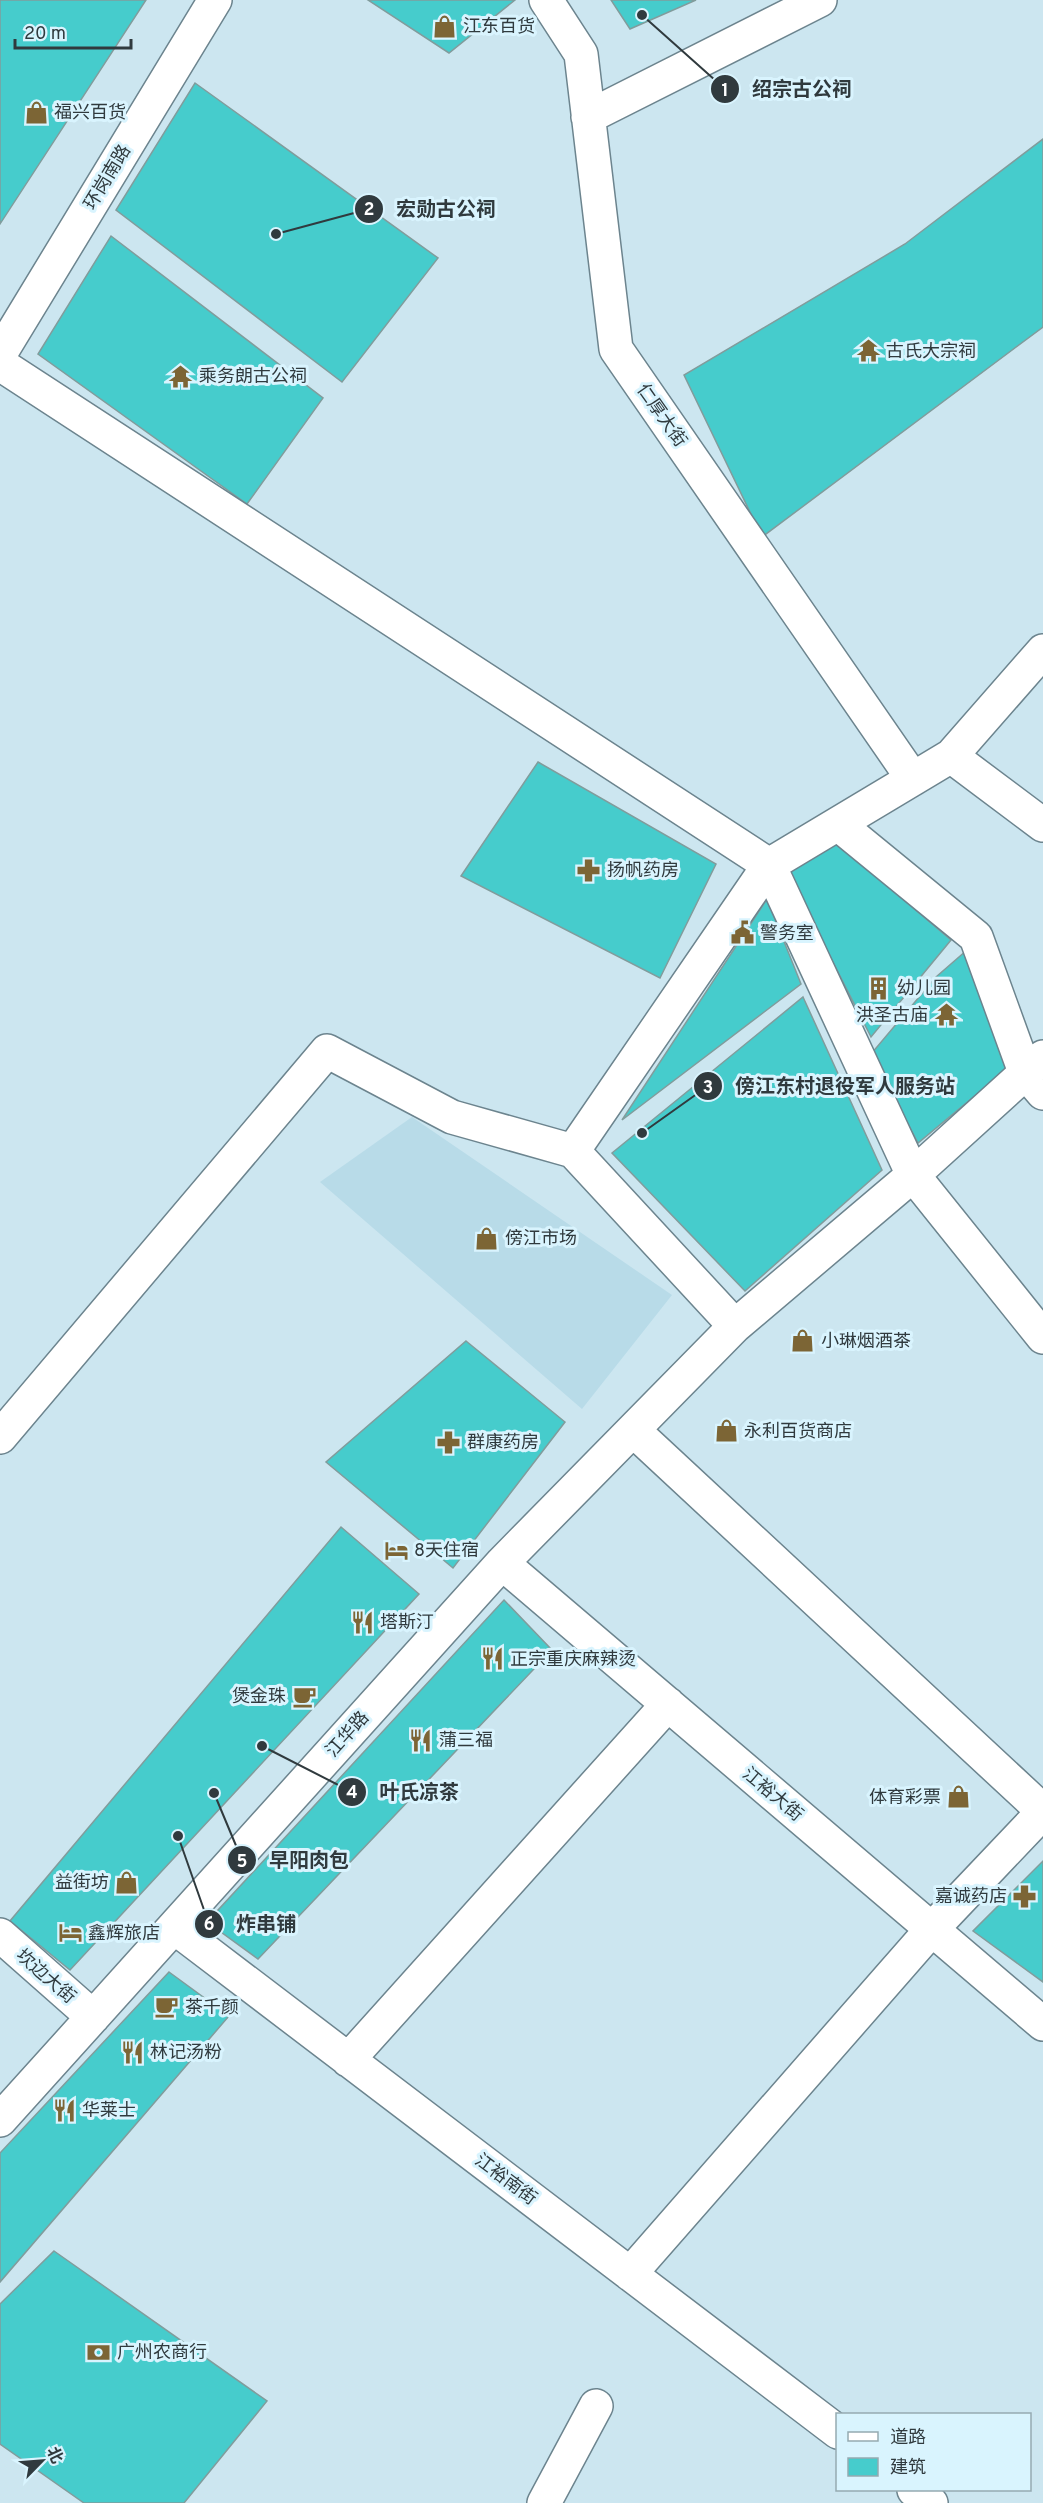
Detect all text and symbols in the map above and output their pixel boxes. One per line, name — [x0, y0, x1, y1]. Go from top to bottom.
scale bar — [15, 12, 130, 50]
shop icon: 江东百货 — [432, 13, 458, 39]
place label: 江东百货 — [463, 16, 535, 39]
text: 20 m — [24, 23, 66, 46]
callout: 绍宗古公祠 — [710, 70, 864, 108]
text: 绍宗古公祠 — [752, 78, 852, 104]
text: 1 — [721, 80, 729, 103]
shop icon: 福兴百货 — [23, 99, 49, 125]
place label: 福兴百货 — [54, 102, 126, 125]
street label: 环岗南路 — [80, 141, 137, 215]
callout: 宏勋古公祠 — [354, 190, 508, 228]
text: 宏勋古公祠 — [396, 198, 496, 224]
text: 2 — [363, 199, 375, 222]
temple icon: 古氏大宗祠 — [855, 338, 881, 364]
place label: 古氏大宗祠 — [886, 341, 976, 364]
temple icon: 乘务朗古公祠 — [168, 363, 194, 389]
place label: 乘务朗古公祠 — [199, 366, 307, 389]
street label: 仁厚大街 — [631, 380, 691, 452]
pharmacy icon: 扬帆药房 — [576, 857, 602, 883]
place label: 扬帆药房 — [607, 860, 679, 883]
public building icon: 警务室 — [729, 920, 755, 946]
place label: 警务室 — [760, 923, 814, 946]
building icon: 幼儿园 — [866, 975, 892, 1001]
place label: 幼儿园 — [897, 978, 951, 1001]
temple icon: 洪圣古庙 — [933, 1002, 959, 1028]
place label: 洪圣古庙 — [856, 1005, 928, 1028]
callout: 傍江东村退役军人服务站 — [693, 1067, 967, 1105]
text: 傍江东村退役军人服务站 — [735, 1075, 955, 1101]
text: 3 — [703, 1077, 713, 1100]
shop icon: 傍江市场 — [474, 1225, 500, 1251]
place label: 傍江市场 — [505, 1228, 577, 1251]
shop icon: 小琳烟酒茶 — [790, 1328, 816, 1354]
place label: 小琳烟酒茶 — [821, 1331, 911, 1354]
shop icon: 永利百货商店 — [713, 1418, 739, 1444]
place label: 永利百货商店 — [744, 1421, 852, 1444]
pharmacy icon: 群康药房 — [436, 1429, 462, 1455]
place label: 群康药房 — [467, 1432, 539, 1455]
hotel icon: 8天住宿 — [383, 1537, 409, 1563]
place label: 8天住宿 — [414, 1540, 479, 1563]
restaurant icon: 塔斯汀 — [349, 1609, 375, 1635]
place label: 塔斯汀 — [380, 1612, 434, 1635]
restaurant icon: 正宗重庆麻辣烫 — [479, 1646, 505, 1672]
place label: 正宗重庆麻辣烫 — [510, 1649, 636, 1672]
cafe icon: 煲金珠 — [291, 1683, 317, 1709]
place label: 煲金珠 — [232, 1686, 286, 1709]
street label: 江华路 — [322, 1707, 375, 1763]
restaurant icon: 蒲三福 — [408, 1727, 434, 1753]
place label: 蒲三福 — [439, 1730, 493, 1753]
street label: 江裕大街 — [737, 1763, 807, 1827]
callout: 叶氏凉茶 — [337, 1773, 471, 1811]
text: 叶氏凉茶 — [379, 1781, 459, 1807]
text: 4 — [346, 1782, 358, 1805]
shop icon: 体育彩票 — [946, 1784, 972, 1810]
place label: 体育彩票 — [869, 1787, 941, 1810]
callout: 早阳肉包 — [227, 1841, 361, 1879]
text: 早阳肉包 — [269, 1849, 349, 1875]
text: 5 — [237, 1851, 248, 1874]
shop icon: 益街坊 — [114, 1869, 140, 1895]
place label: 益街坊 — [55, 1872, 109, 1895]
pharmacy icon: 嘉诚药店 — [1012, 1883, 1038, 1909]
place label: 嘉诚药店 — [935, 1886, 1007, 1909]
callout: 炸串铺 — [194, 1905, 308, 1943]
text: 炸串铺 — [236, 1913, 296, 1939]
text: 6 — [203, 1914, 215, 1937]
hotel icon: 鑫辉旅店 — [57, 1920, 83, 1946]
place label: 鑫辉旅店 — [88, 1923, 160, 1946]
street label: 坎边大街 — [10, 1945, 80, 2009]
cafe icon: 茶千颜 — [154, 1994, 180, 2020]
place label: 茶千颜 — [185, 1997, 239, 2020]
restaurant icon: 林记汤粉 — [119, 2039, 145, 2065]
place label: 林记汤粉 — [150, 2042, 222, 2065]
restaurant icon: 华莱士 — [51, 2097, 77, 2123]
place label: 华莱士 — [82, 2100, 136, 2123]
street label: 江裕南街 — [469, 2149, 541, 2211]
bank icon: 广州农商行 — [86, 2339, 112, 2365]
place label: 广州农商行 — [117, 2342, 207, 2365]
legend — [836, 2413, 1031, 2491]
text: 道路 — [890, 2427, 926, 2450]
north arrow — [12, 2431, 72, 2491]
text: 北 — [41, 2444, 66, 2467]
text: 建筑 — [890, 2457, 926, 2480]

